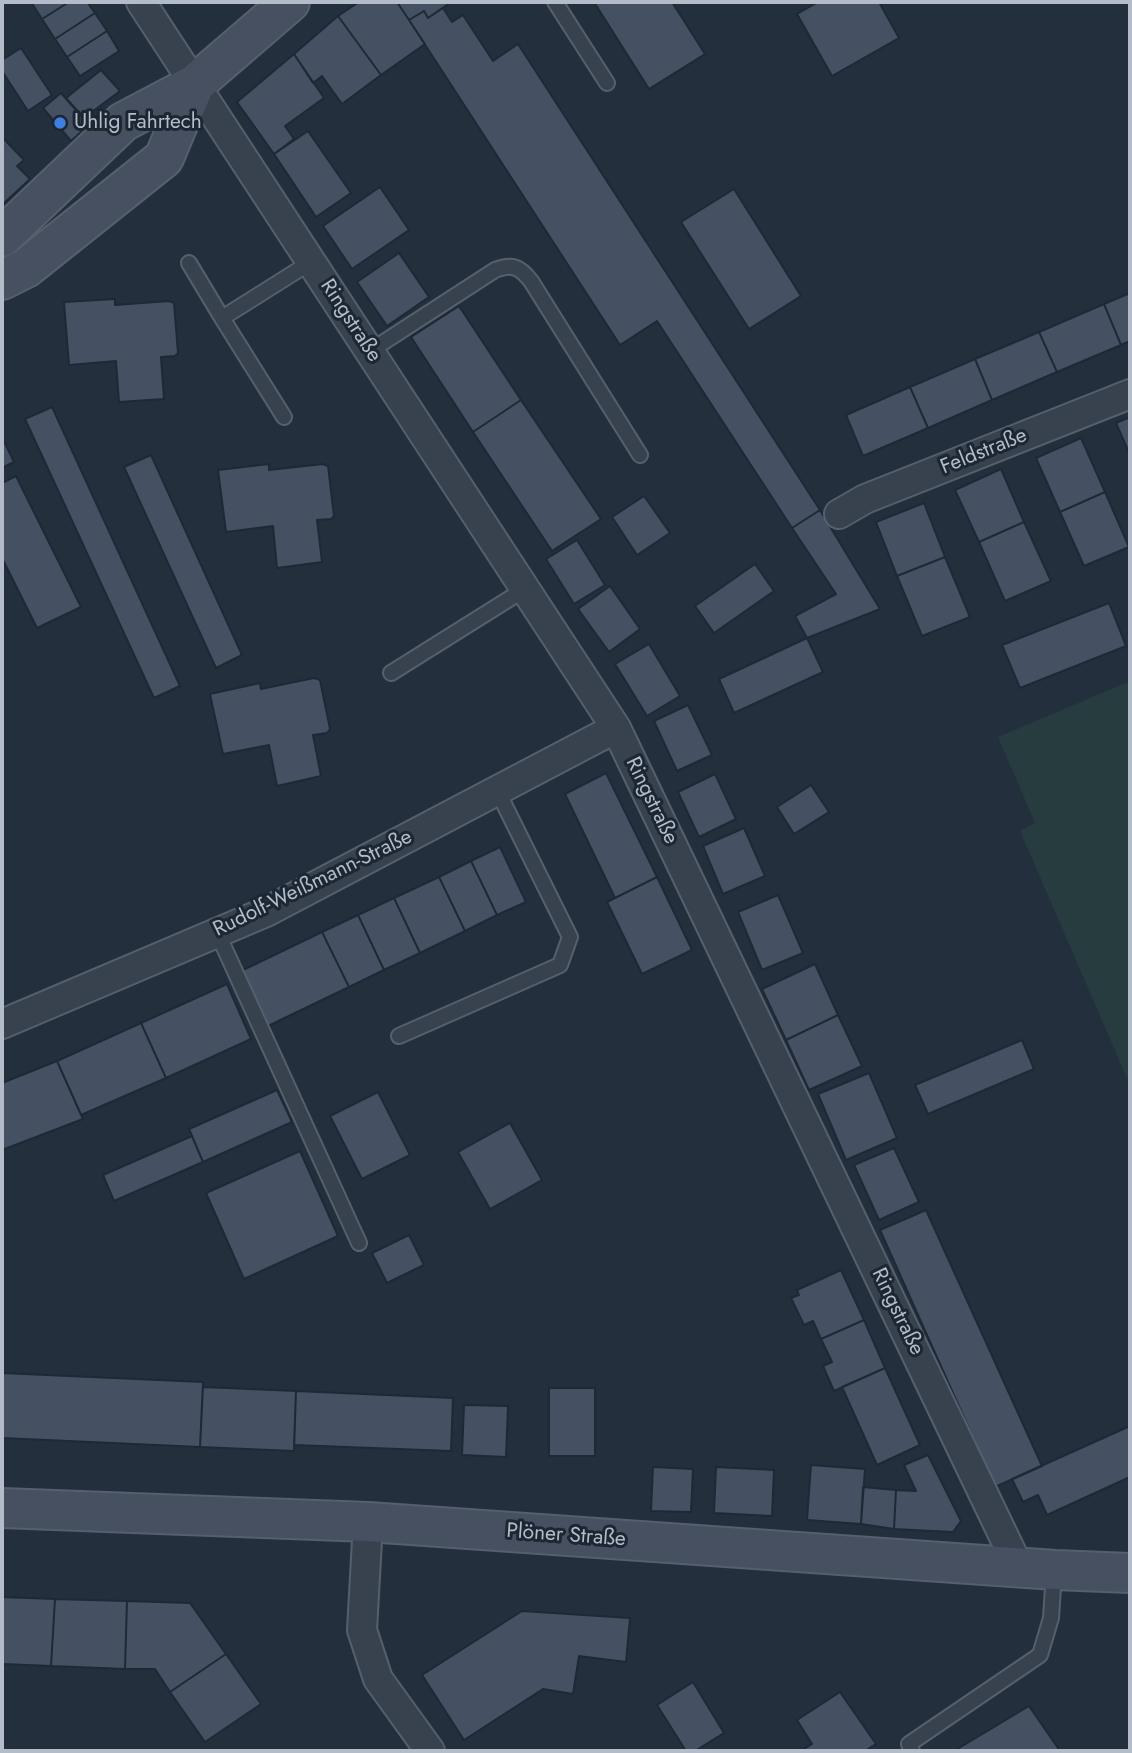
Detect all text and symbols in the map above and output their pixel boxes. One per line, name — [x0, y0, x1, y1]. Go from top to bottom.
place label: Uhlig Fahrtech — [74, 110, 202, 136]
marker: Uhlig Fahrtech — [52, 115, 68, 131]
street label: Ringstraße — [314, 275, 386, 367]
street label: Feldstraße — [937, 423, 1031, 481]
street label: Ringstraße — [619, 753, 683, 849]
street label: Rudolf-Weißmann-Straße — [209, 825, 417, 943]
street label: Ringstraße — [865, 1264, 929, 1360]
street label: Plöner Straße — [505, 1519, 627, 1553]

